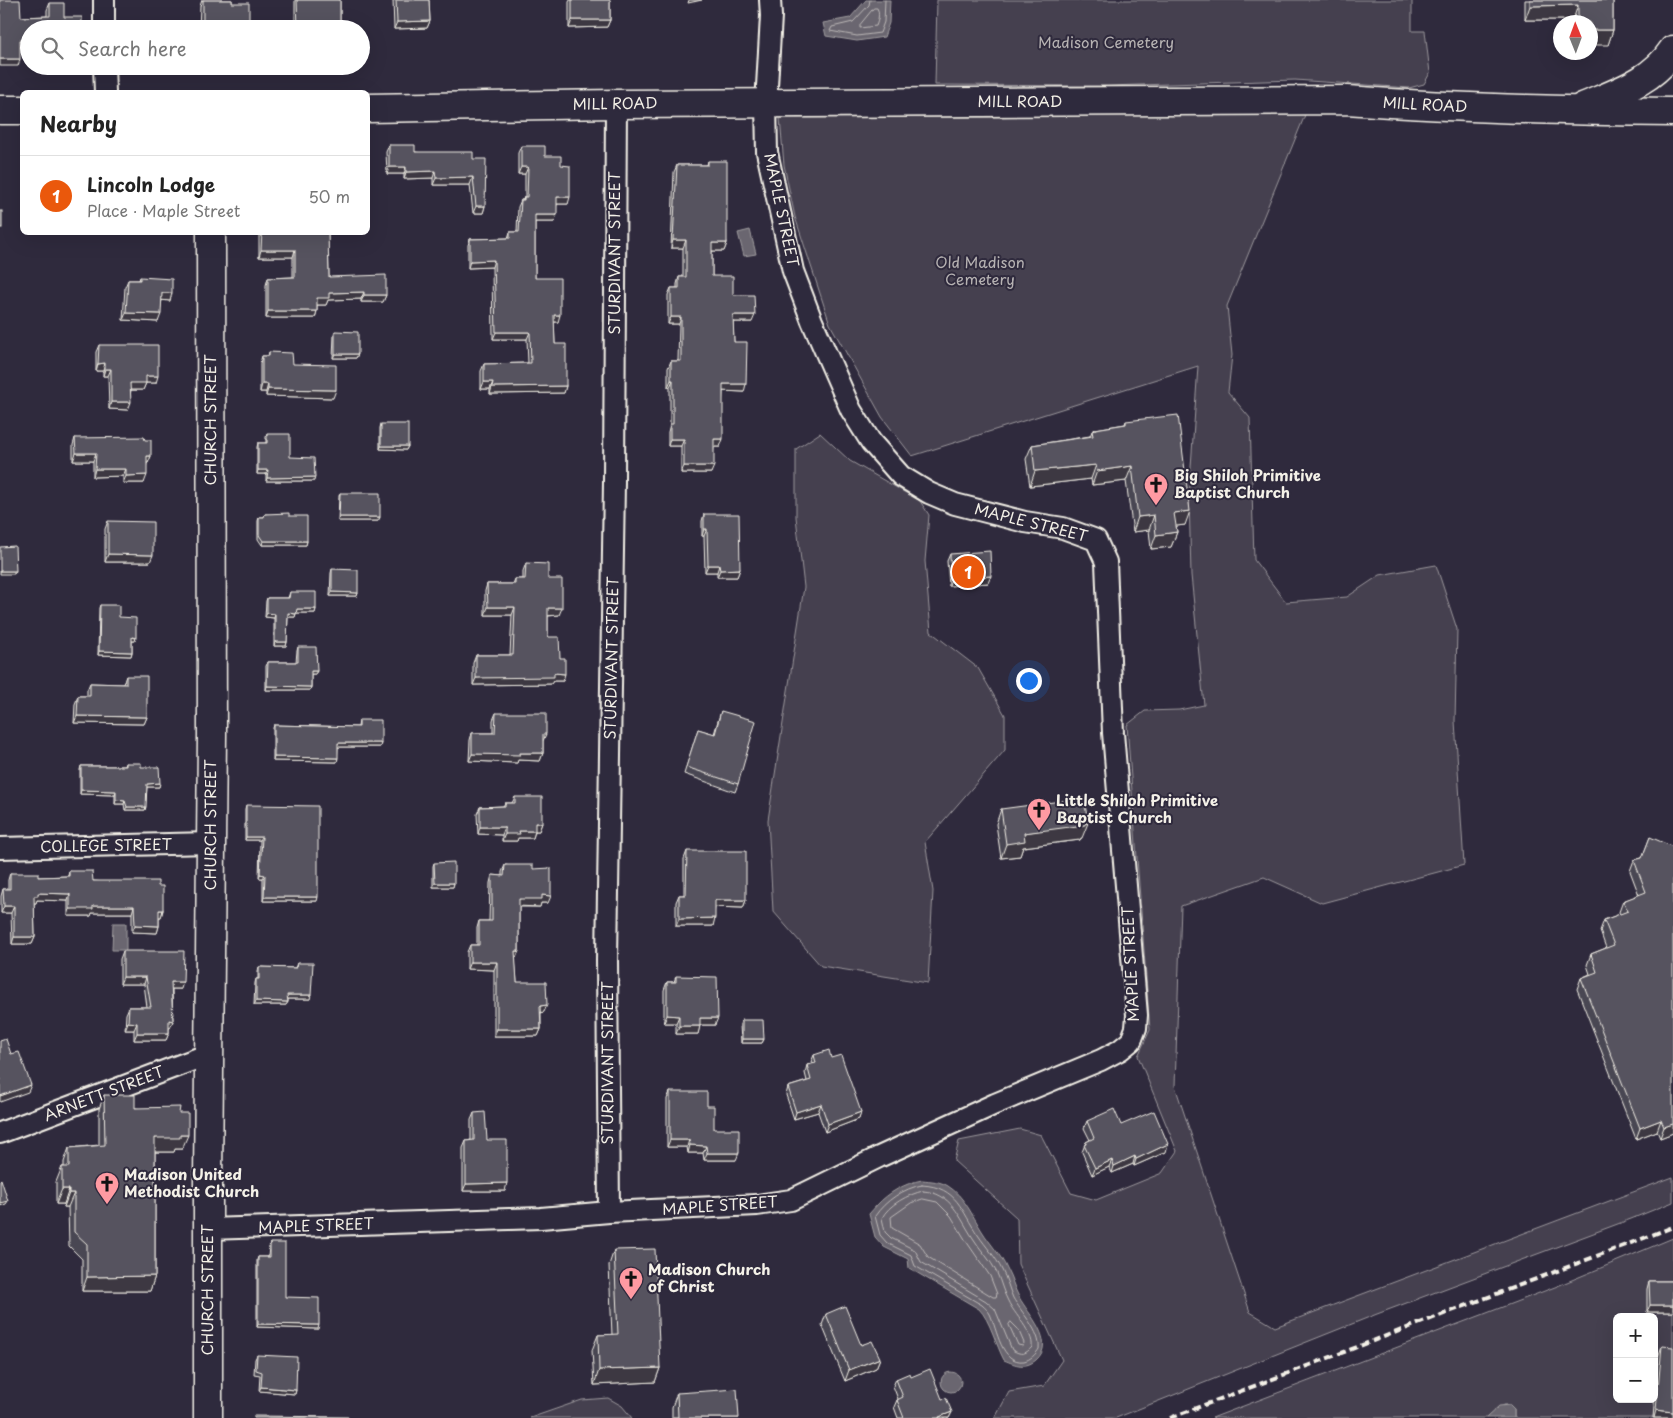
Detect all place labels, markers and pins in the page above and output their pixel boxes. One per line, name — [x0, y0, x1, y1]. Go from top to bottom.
place label: Big Shiloh Primitive Baptist Church — [1174, 463, 1321, 503]
church icon: Big Shiloh Primitive Baptist Church — [1143, 472, 1169, 506]
pin: 1 — [952, 553, 984, 591]
place label: Little Shiloh Primitive Baptist Church — [1056, 788, 1218, 828]
church icon: Little Shiloh Primitive Baptist Church — [1026, 797, 1052, 831]
place label: Madison United Methodist Church — [124, 1162, 259, 1202]
church icon: Madison United Methodist Church — [94, 1171, 120, 1205]
place label: Madison Church of Christ — [648, 1257, 770, 1297]
church icon: Madison Church of Christ — [618, 1266, 644, 1300]

